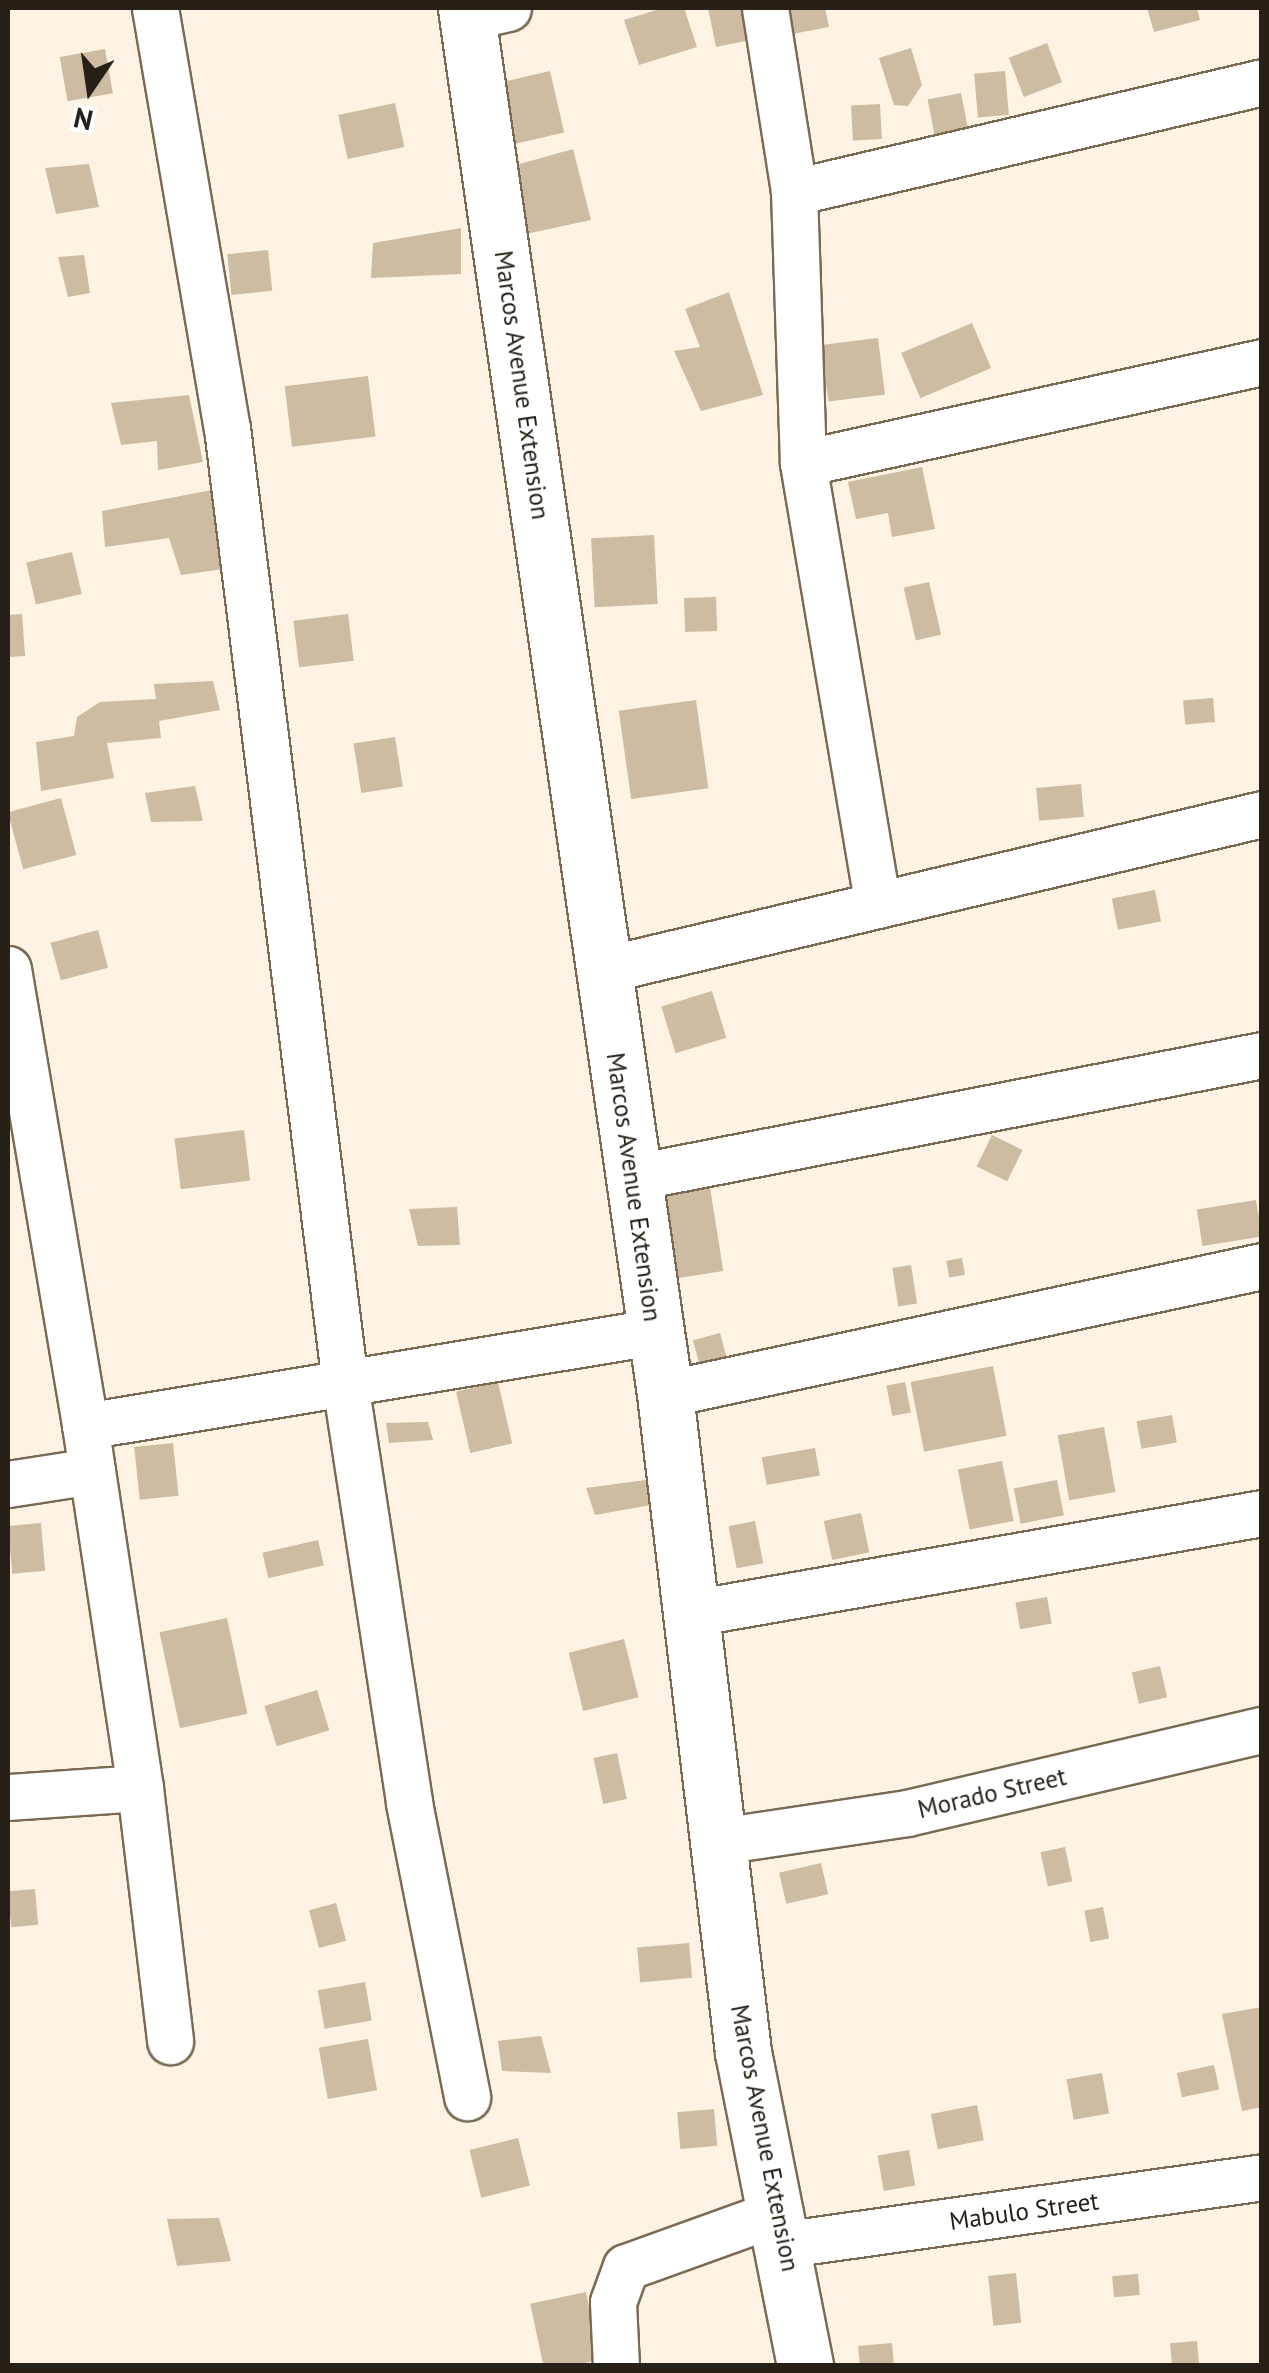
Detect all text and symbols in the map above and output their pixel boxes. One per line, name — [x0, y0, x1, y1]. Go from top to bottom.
north arrow — [40, 40, 140, 140]
text: N — [70, 100, 96, 140]
street label: Marcos Avenue Extension — [488, 248, 556, 522]
street label: Marcos Avenue Extension — [600, 1050, 668, 1324]
street label: Morado Street — [915, 1761, 1069, 1825]
street label: Marcos Avenue Extension — [724, 2002, 806, 2274]
street label: Mabulo Street — [947, 2186, 1101, 2236]

